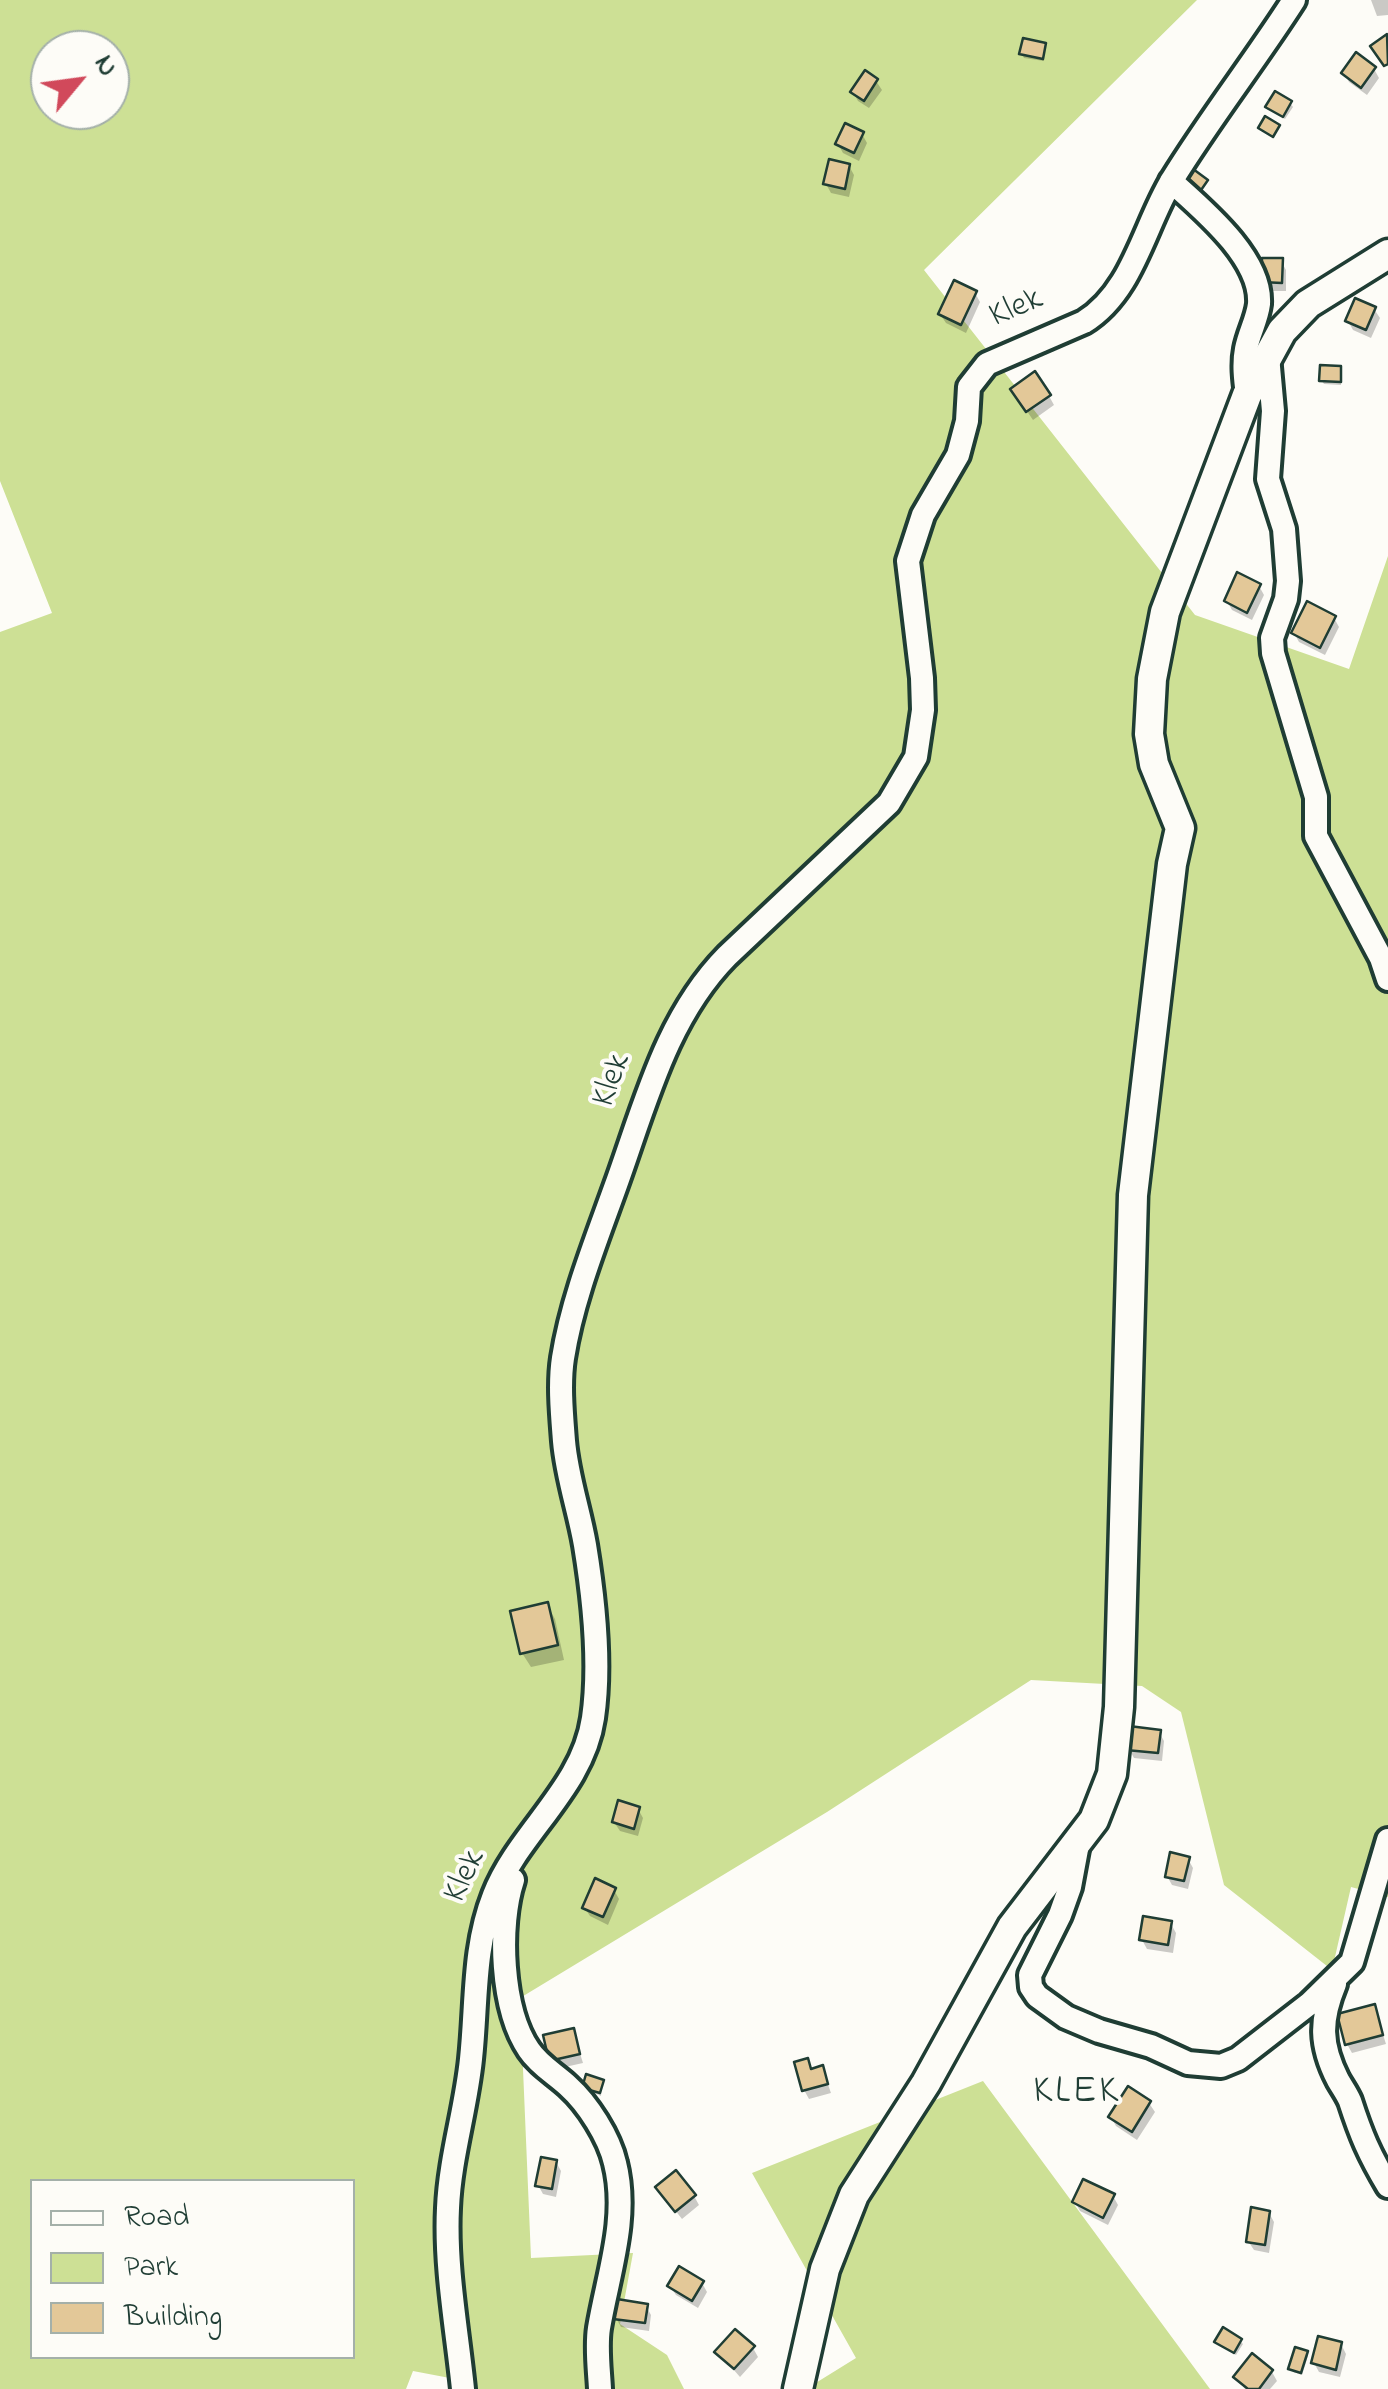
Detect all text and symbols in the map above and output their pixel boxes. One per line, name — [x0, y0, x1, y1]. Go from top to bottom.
north arrow — [30, 30, 130, 130]
text: N — [82, 48, 127, 84]
street label: Klek — [984, 280, 1050, 340]
street label: Klek — [585, 1049, 643, 1113]
street label: Klek — [437, 1844, 497, 1910]
district label: KLEK — [1033, 2070, 1121, 2118]
legend — [30, 2179, 355, 2359]
text: Road — [124, 2196, 189, 2240]
text: Park — [124, 2246, 178, 2290]
text: Building — [124, 2296, 222, 2340]

